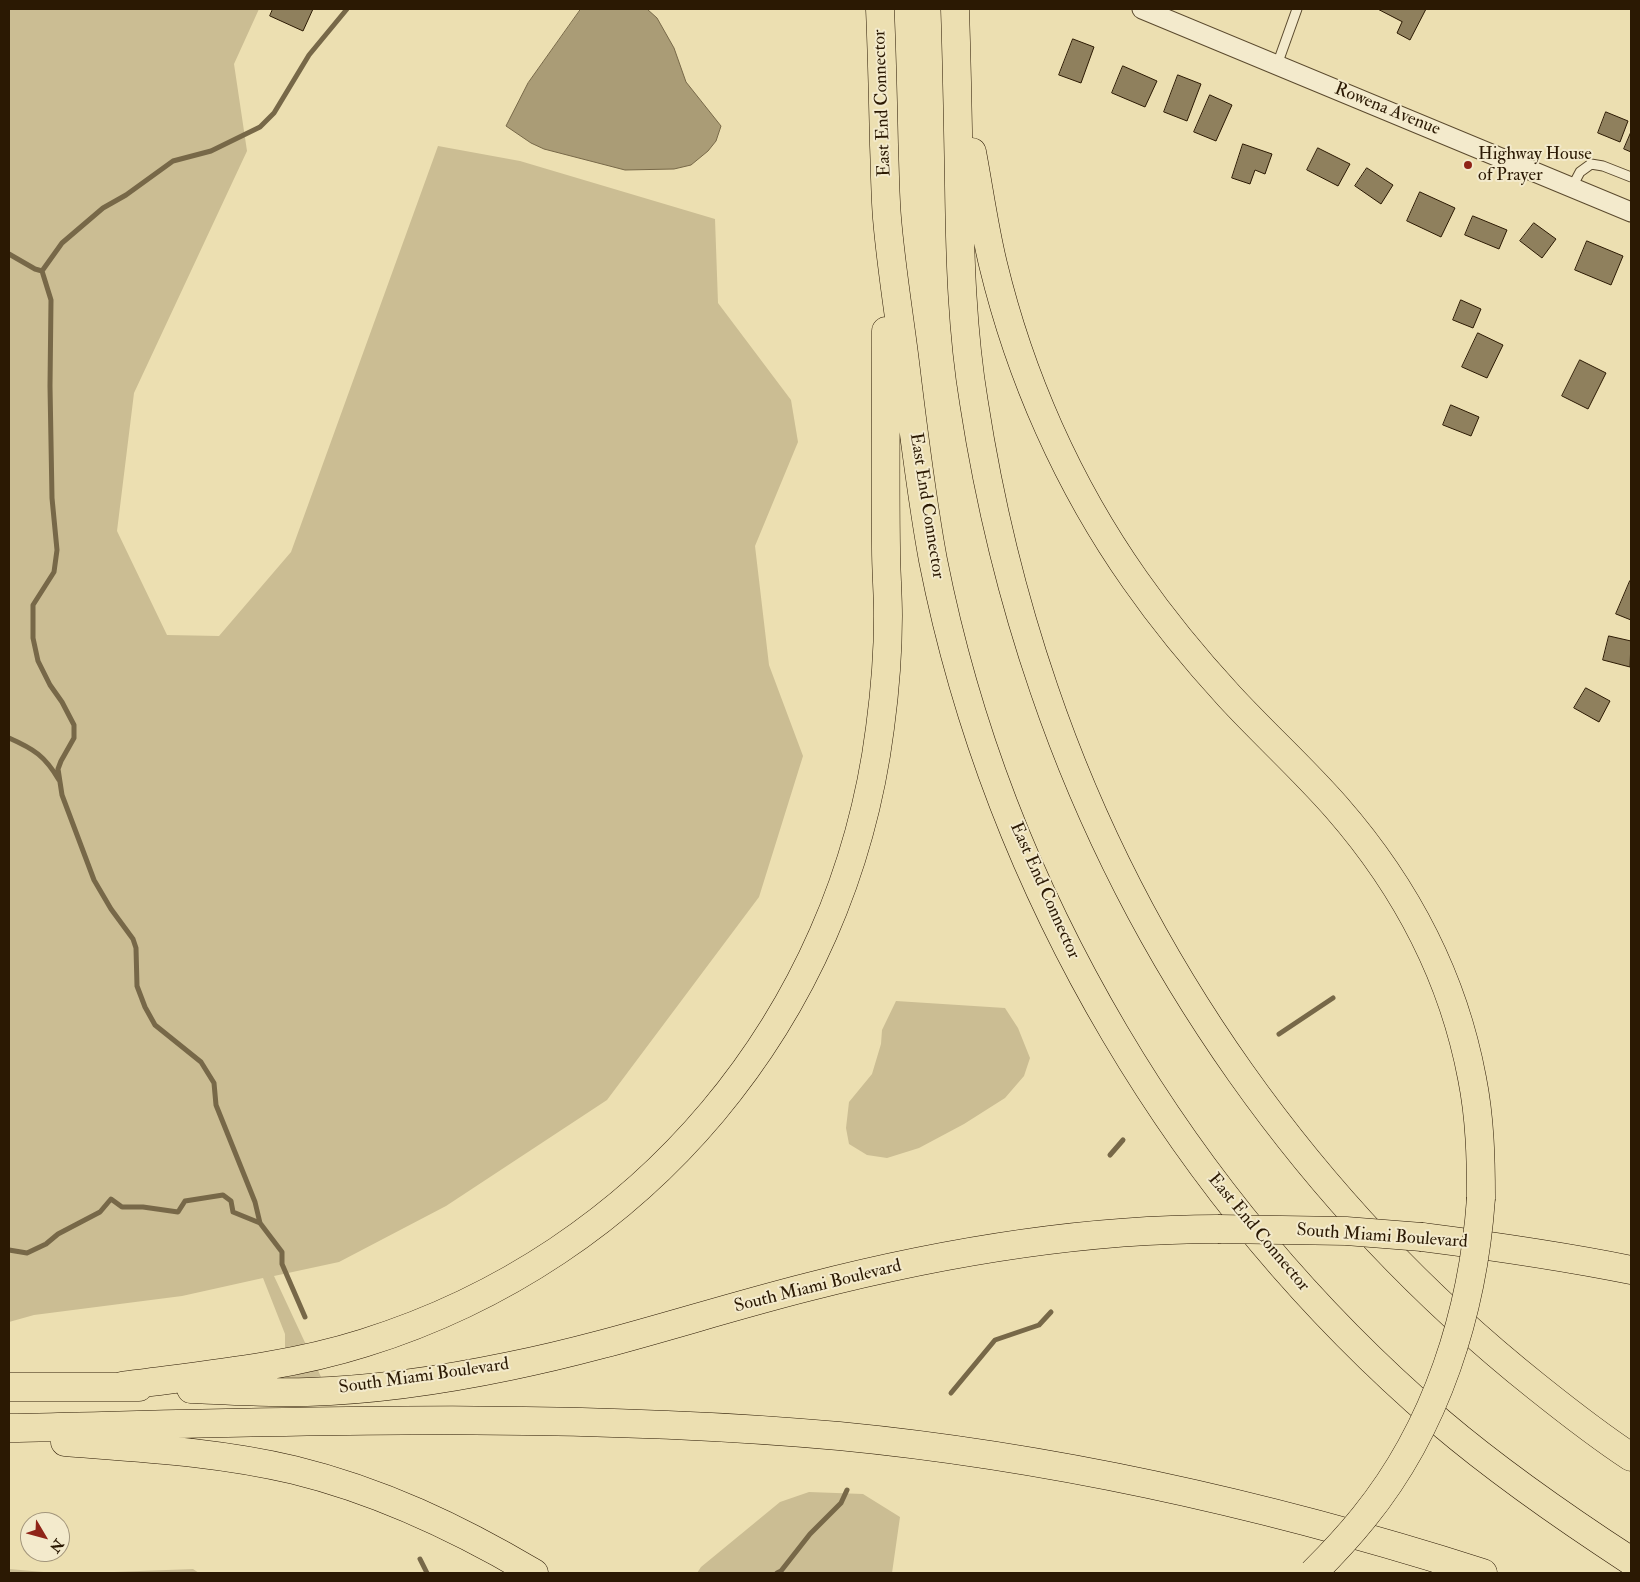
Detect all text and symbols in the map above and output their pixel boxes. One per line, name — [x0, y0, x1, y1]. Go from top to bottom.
street label: East End Connector — [870, 29, 896, 177]
street label: Rowena Avenue — [1331, 79, 1443, 141]
place label: Highway House of Prayer — [1478, 144, 1592, 186]
marker: Highway House of Prayer — [1462, 159, 1474, 171]
street label: East End Connector — [904, 432, 948, 580]
street label: East End Connector — [1004, 819, 1084, 963]
street label: East End Connector — [1202, 1170, 1314, 1296]
street label: South Miami Boulevard — [1296, 1220, 1468, 1254]
street label: South Miami Boulevard — [732, 1256, 904, 1318]
street label: South Miami Boulevard — [338, 1354, 510, 1400]
north arrow — [20, 1512, 70, 1562]
text: N — [46, 1536, 67, 1556]

